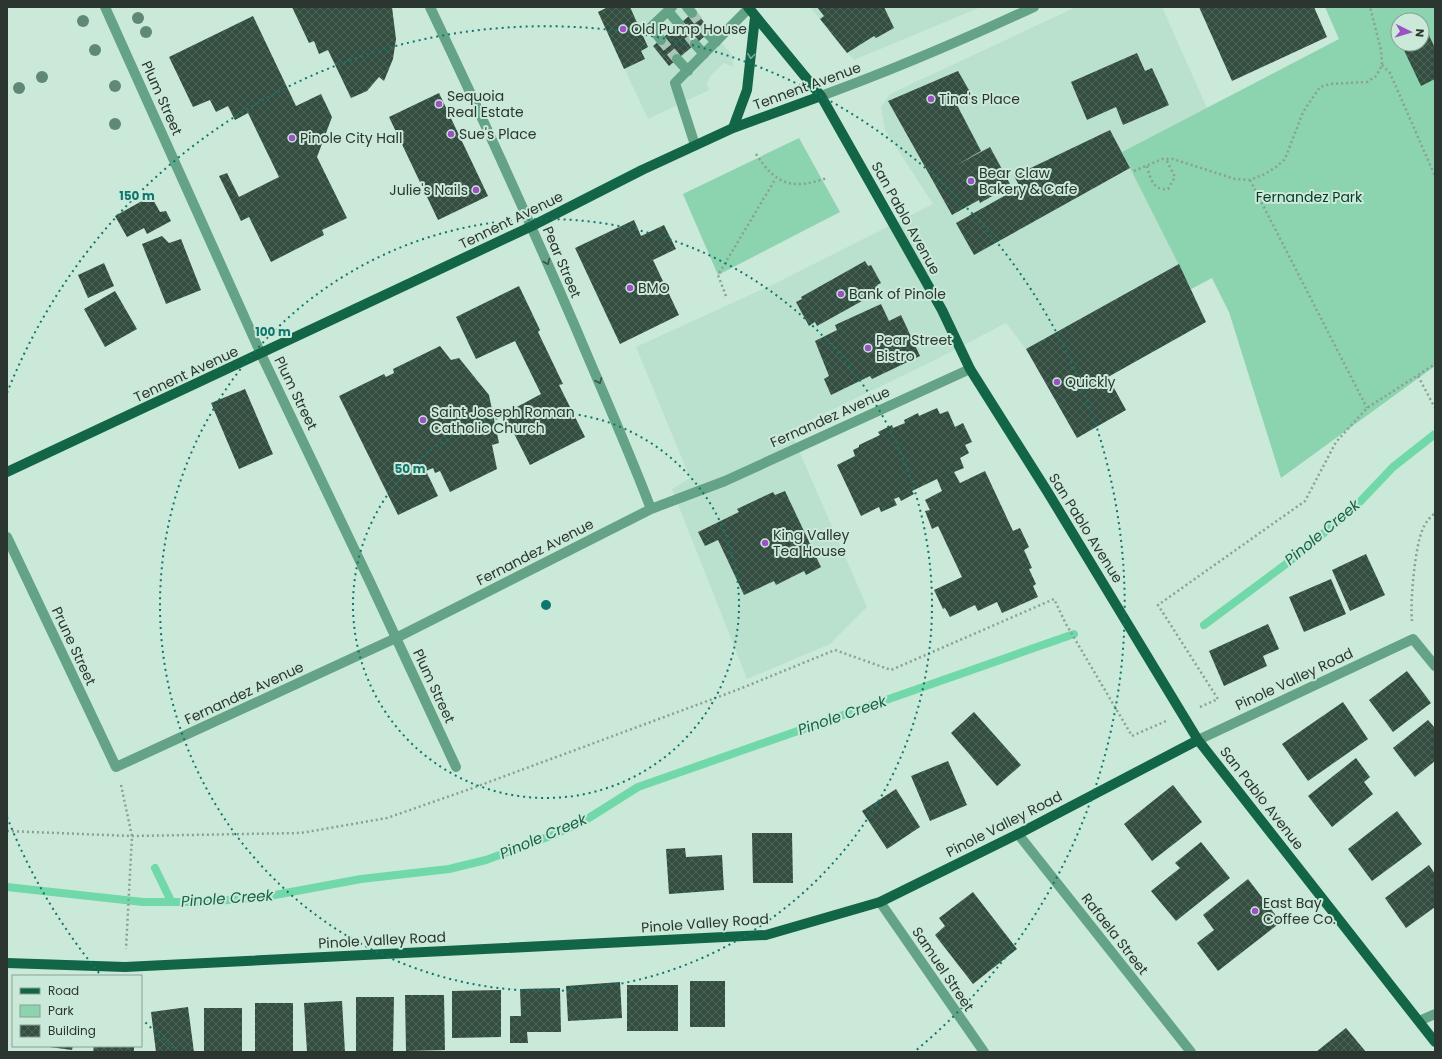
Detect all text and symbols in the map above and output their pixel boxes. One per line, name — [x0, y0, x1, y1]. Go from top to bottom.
north arrow — [1390, 12, 1430, 52]
place label: Old Pump House — [631, 19, 747, 39]
marker: Old Pump House — [618, 24, 628, 34]
text: N — [1412, 28, 1428, 38]
one-way arrow — [747, 53, 756, 59]
street label: Tennent Avenue — [750, 57, 864, 115]
street label: Plum Street — [137, 58, 187, 138]
place label: Sequoia Real Estate — [447, 86, 524, 122]
place label: Tina's Place — [939, 89, 1020, 109]
marker: Tina's Place — [926, 94, 936, 104]
marker: Sequoia Real Estate — [434, 99, 444, 109]
place label: Sue's Place — [459, 124, 537, 144]
place label: Pinole City Hall — [300, 128, 402, 148]
marker: Sue's Place — [446, 129, 456, 139]
marker: Pinole City Hall — [287, 133, 297, 143]
street label: San Pablo Avenue — [867, 158, 945, 278]
place label: Bear Claw Bakery & Cafe — [979, 163, 1078, 199]
marker: Bear Claw Bakery & Cafe — [966, 176, 976, 186]
place label: Julie's Nails — [389, 180, 468, 200]
marker: Julie's Nails — [471, 185, 481, 195]
street label: Tennent Avenue — [456, 186, 567, 254]
text: 150 m — [119, 187, 155, 204]
park label: Fernandez Park — [1256, 187, 1363, 207]
street label: Pear Street — [538, 223, 586, 301]
one-way arrow — [542, 258, 550, 266]
place label: BMO — [638, 278, 670, 298]
marker: BMO — [625, 283, 635, 293]
place label: Bank of Pinole — [849, 284, 946, 304]
marker: Bank of Pinole — [836, 289, 846, 299]
text: 100 m — [255, 323, 291, 340]
place label: Pear Street Bistro — [876, 330, 952, 366]
street label: Tennent Avenue — [130, 341, 242, 407]
marker: Pear Street Bistro — [863, 343, 873, 353]
street label: Plum Street — [270, 353, 322, 433]
place label: Quickly — [1065, 372, 1116, 392]
marker: Quickly — [1052, 377, 1062, 387]
one-way arrow — [594, 378, 602, 385]
street label: Fernandez Avenue — [767, 381, 893, 452]
place label: Saint Joseph Roman Catholic Church — [431, 402, 575, 438]
marker: Saint Joseph Roman Catholic Church — [418, 415, 428, 425]
text: 50 m — [395, 460, 426, 477]
street label: San Pablo Avenue — [1044, 469, 1128, 587]
water label: Pinole Creek — [1280, 493, 1365, 570]
street label: Fernandez Avenue — [473, 514, 597, 590]
place label: King Valley Tea House — [773, 525, 849, 561]
marker: King Valley Tea House — [760, 538, 770, 548]
centre of rings — [539, 598, 553, 612]
street label: Prune Street — [47, 603, 101, 689]
street label: Pinole Valley Road — [1232, 643, 1356, 715]
street label: Plum Street — [408, 646, 460, 726]
street label: Fernandez Avenue — [181, 657, 307, 729]
water label: Pinole Creek — [795, 690, 890, 740]
street label: San Pablo Avenue — [1215, 742, 1309, 854]
street label: Pinole Valley Road — [942, 786, 1066, 862]
water label: Pinole Creek — [496, 808, 591, 864]
water label: Pinole Creek — [180, 884, 275, 912]
street label: Rafaela Street — [1077, 889, 1153, 979]
place label: East Bay Coffee Co. — [1263, 893, 1336, 929]
marker: East Bay Coffee Co. — [1250, 906, 1260, 916]
street label: Pinole Valley Road — [641, 909, 769, 937]
street label: Samuel Street — [907, 923, 979, 1015]
street label: Pinole Valley Road — [318, 927, 446, 953]
legend — [12, 975, 142, 1047]
text: Road — [48, 982, 79, 999]
text: Park — [48, 1002, 75, 1019]
text: Building — [48, 1022, 96, 1039]

